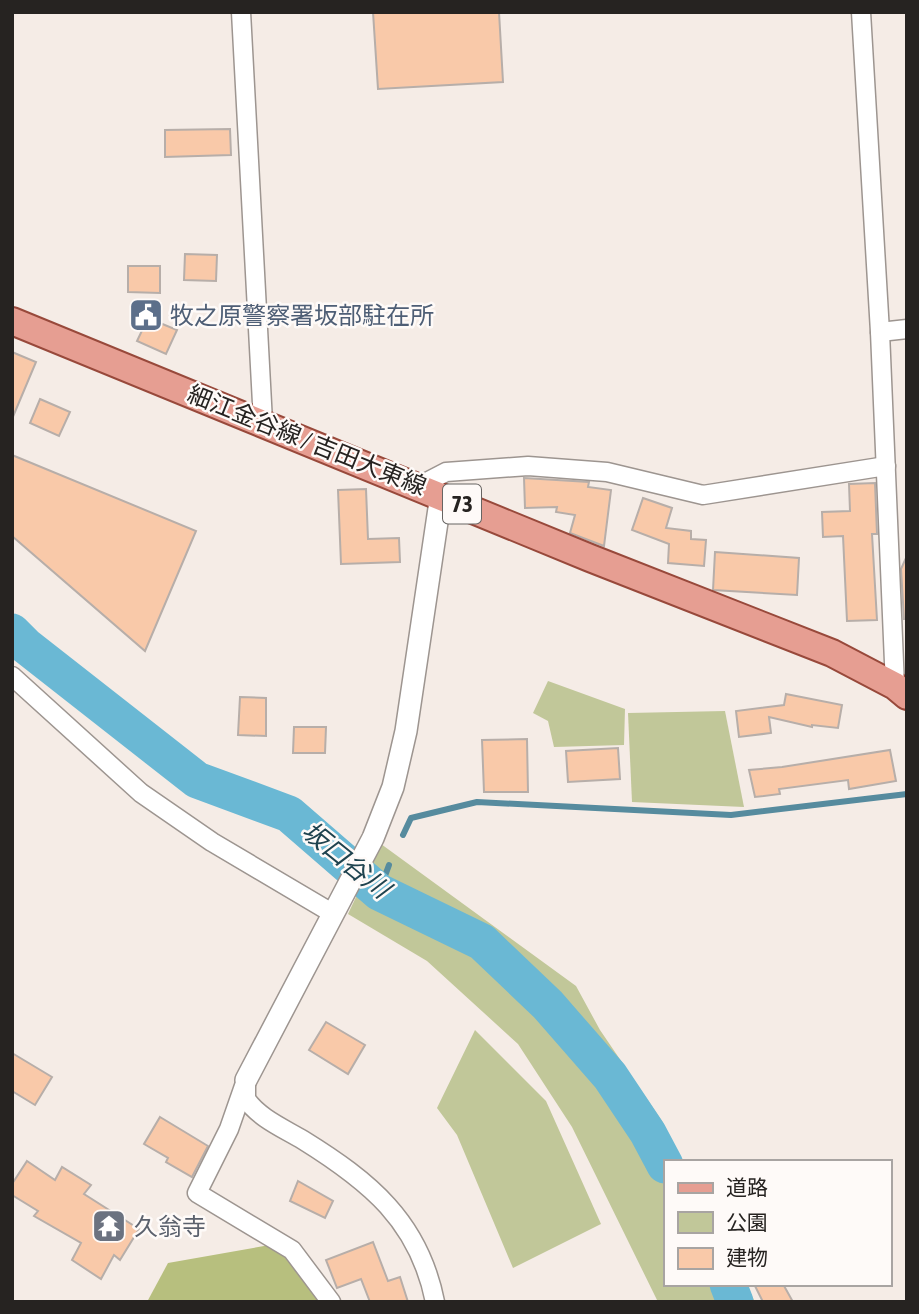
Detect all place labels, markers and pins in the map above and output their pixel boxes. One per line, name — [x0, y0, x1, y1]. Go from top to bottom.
public building icon: 牧之原警察署坂部駐在所 — [127, 296, 165, 334]
place label: 牧之原警察署坂部駐在所 — [170, 302, 434, 329]
temple icon: 久翁寺 — [90, 1207, 128, 1245]
place label: 久翁寺 — [134, 1213, 206, 1240]

